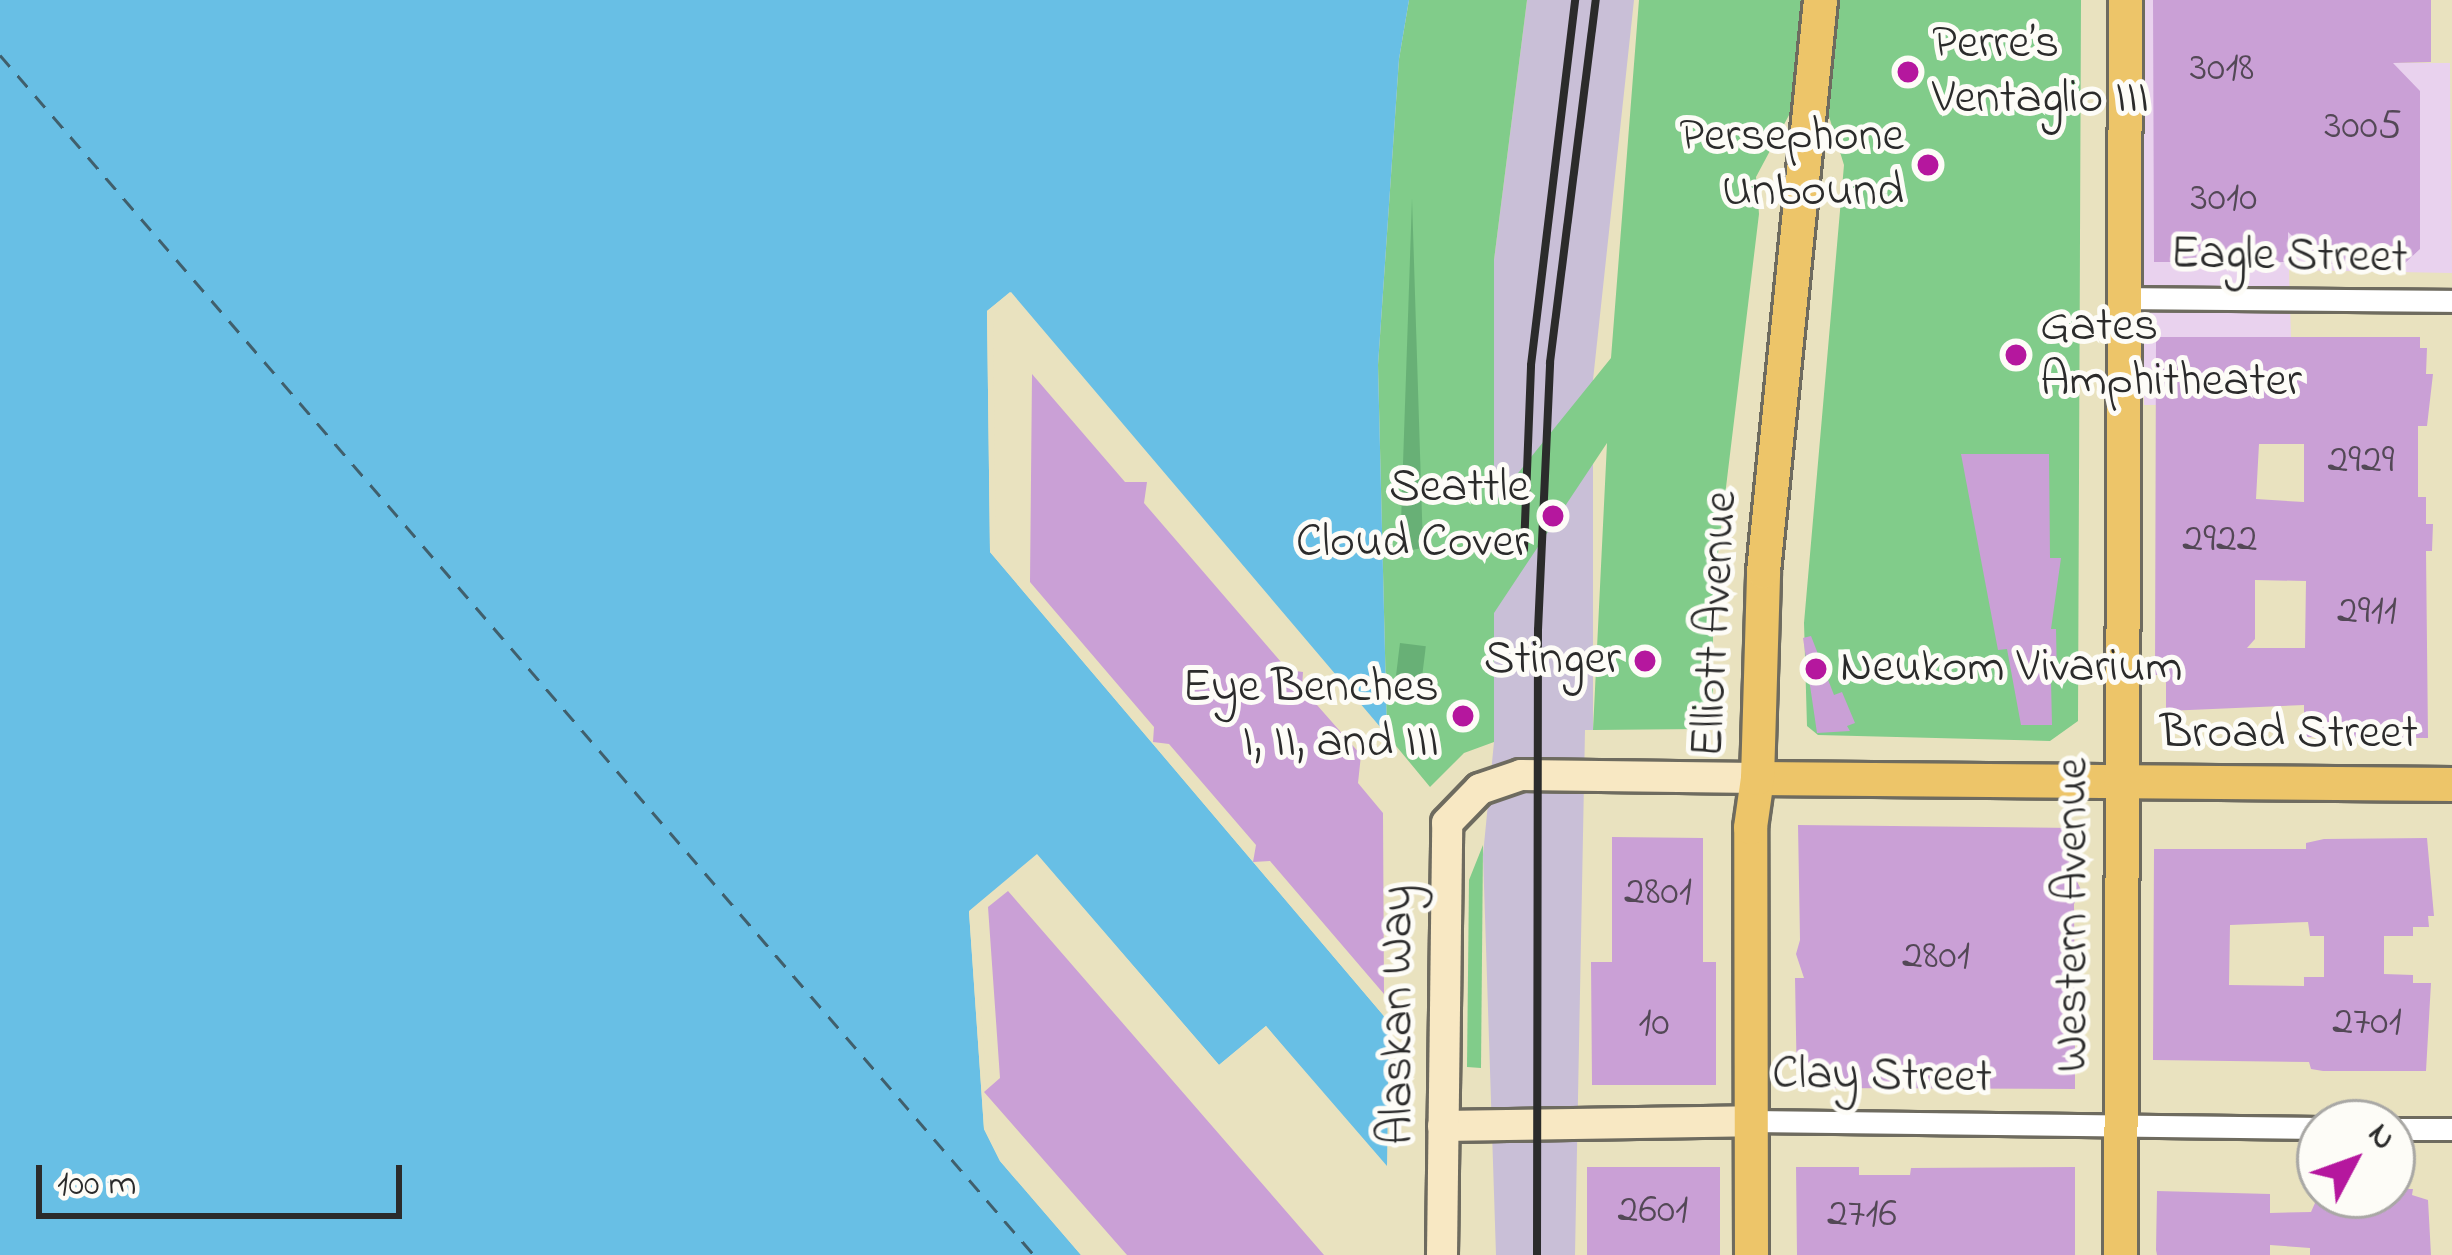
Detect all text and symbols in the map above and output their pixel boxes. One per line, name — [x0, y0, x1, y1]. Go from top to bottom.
place label: Perre’s Ventaglio III — [1932, 15, 2149, 128]
house number: 3018 — [2190, 44, 2254, 94]
marker: Perre’s Ventaglio III — [1895, 59, 1921, 85]
house number: 3005 — [2324, 102, 2402, 152]
place label: Persephone Unbound — [1679, 108, 1904, 221]
marker: Persephone Unbound — [1915, 152, 1941, 178]
house number: 3010 — [2191, 174, 2257, 224]
street label: Eagle Street — [2170, 226, 2408, 288]
place label: Gates Amphitheater — [2040, 298, 2302, 411]
marker: Gates Amphitheater — [2003, 342, 2029, 368]
house number: 2929 — [2327, 436, 2395, 486]
place label: Seattle Cloud Cover — [1296, 459, 1529, 572]
street label: Elliott Avenue — [1680, 489, 1752, 759]
marker: Seattle Cloud Cover — [1540, 503, 1566, 529]
house number: 2922 — [2182, 515, 2258, 565]
house number: 2911 — [2337, 587, 2397, 637]
place label: Stinger — [1484, 632, 1621, 690]
place label: Neukom Vivarium — [1840, 640, 2183, 698]
marker: Stinger — [1632, 648, 1658, 674]
marker: Neukom Vivarium — [1803, 656, 1829, 682]
place label: Eye Benches I, II, and III — [1182, 659, 1439, 772]
marker: Eye Benches I, II, and III — [1450, 703, 1476, 729]
street label: Broad Street — [2160, 706, 2418, 764]
street label: Western Avenue — [2045, 758, 2103, 1072]
house number: 2801 — [1624, 868, 1692, 918]
street label: Alaskan Way — [1370, 885, 1428, 1145]
house number: 2801 — [1902, 932, 1970, 982]
house number: 2701 — [2332, 998, 2402, 1048]
house number: 10 — [1638, 999, 1670, 1049]
street label: Clay Street — [1772, 1046, 1992, 1108]
north arrow — [2296, 1099, 2416, 1219]
text: N — [2355, 1113, 2406, 1162]
scale bar — [42, 1141, 408, 1215]
text: 100 m — [57, 1159, 137, 1212]
house number: 2601 — [1618, 1186, 1688, 1236]
house number: 2716 — [1827, 1190, 1897, 1240]

